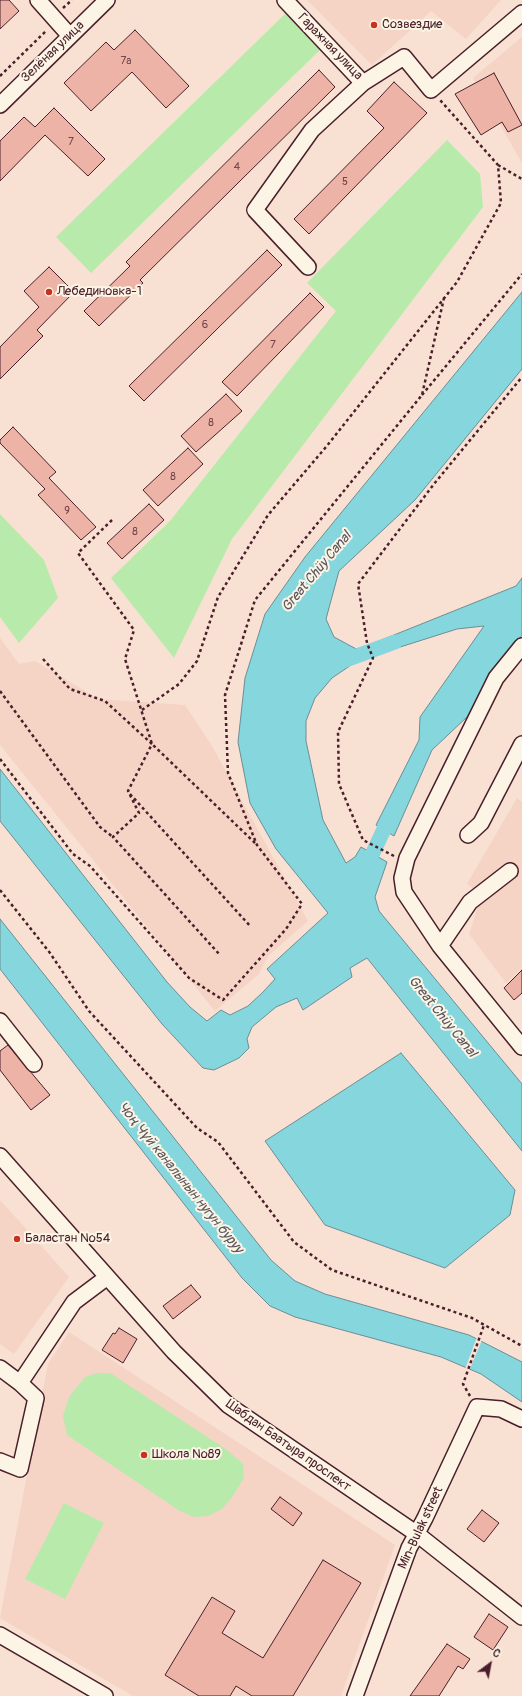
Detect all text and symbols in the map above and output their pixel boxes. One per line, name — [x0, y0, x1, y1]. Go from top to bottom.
street label: Гаражная улица — [294, 10, 366, 84]
place label: Созвездие — [382, 17, 442, 33]
street label: Зелёная улица — [18, 18, 88, 86]
marker: Созвездие — [369, 20, 379, 30]
house number: 7а — [121, 54, 131, 68]
house number: 7 — [68, 135, 74, 149]
house number: 4 — [234, 160, 240, 174]
house number: 5 — [342, 175, 348, 189]
place label: Лебединовка-1 — [57, 284, 142, 300]
marker: Лебединовка-1 — [44, 287, 54, 297]
house number: 6 — [202, 318, 208, 332]
house number: 7 — [270, 338, 276, 352]
house number: 8 — [208, 416, 214, 430]
house number: 8 — [170, 470, 176, 484]
house number: 9 — [64, 504, 70, 518]
house number: 8 — [132, 525, 138, 539]
water label: Great Chüy Canal — [279, 528, 355, 616]
water label: Great Chüy Canal — [404, 973, 480, 1061]
water label: Чоң Чүй каналынын нугун буруу — [114, 1099, 246, 1257]
place label: Баластан №54 — [25, 1231, 110, 1247]
marker: Баластан №54 — [12, 1234, 22, 1244]
street label: Шабдан Баатыра проспект — [222, 1397, 354, 1495]
place label: Школа №89 — [152, 1447, 221, 1463]
marker: Школа №89 — [139, 1450, 149, 1460]
street label: Min-Bulak street — [395, 1484, 447, 1572]
north arrow — [470, 1644, 510, 1684]
text: С — [490, 1646, 503, 1661]

